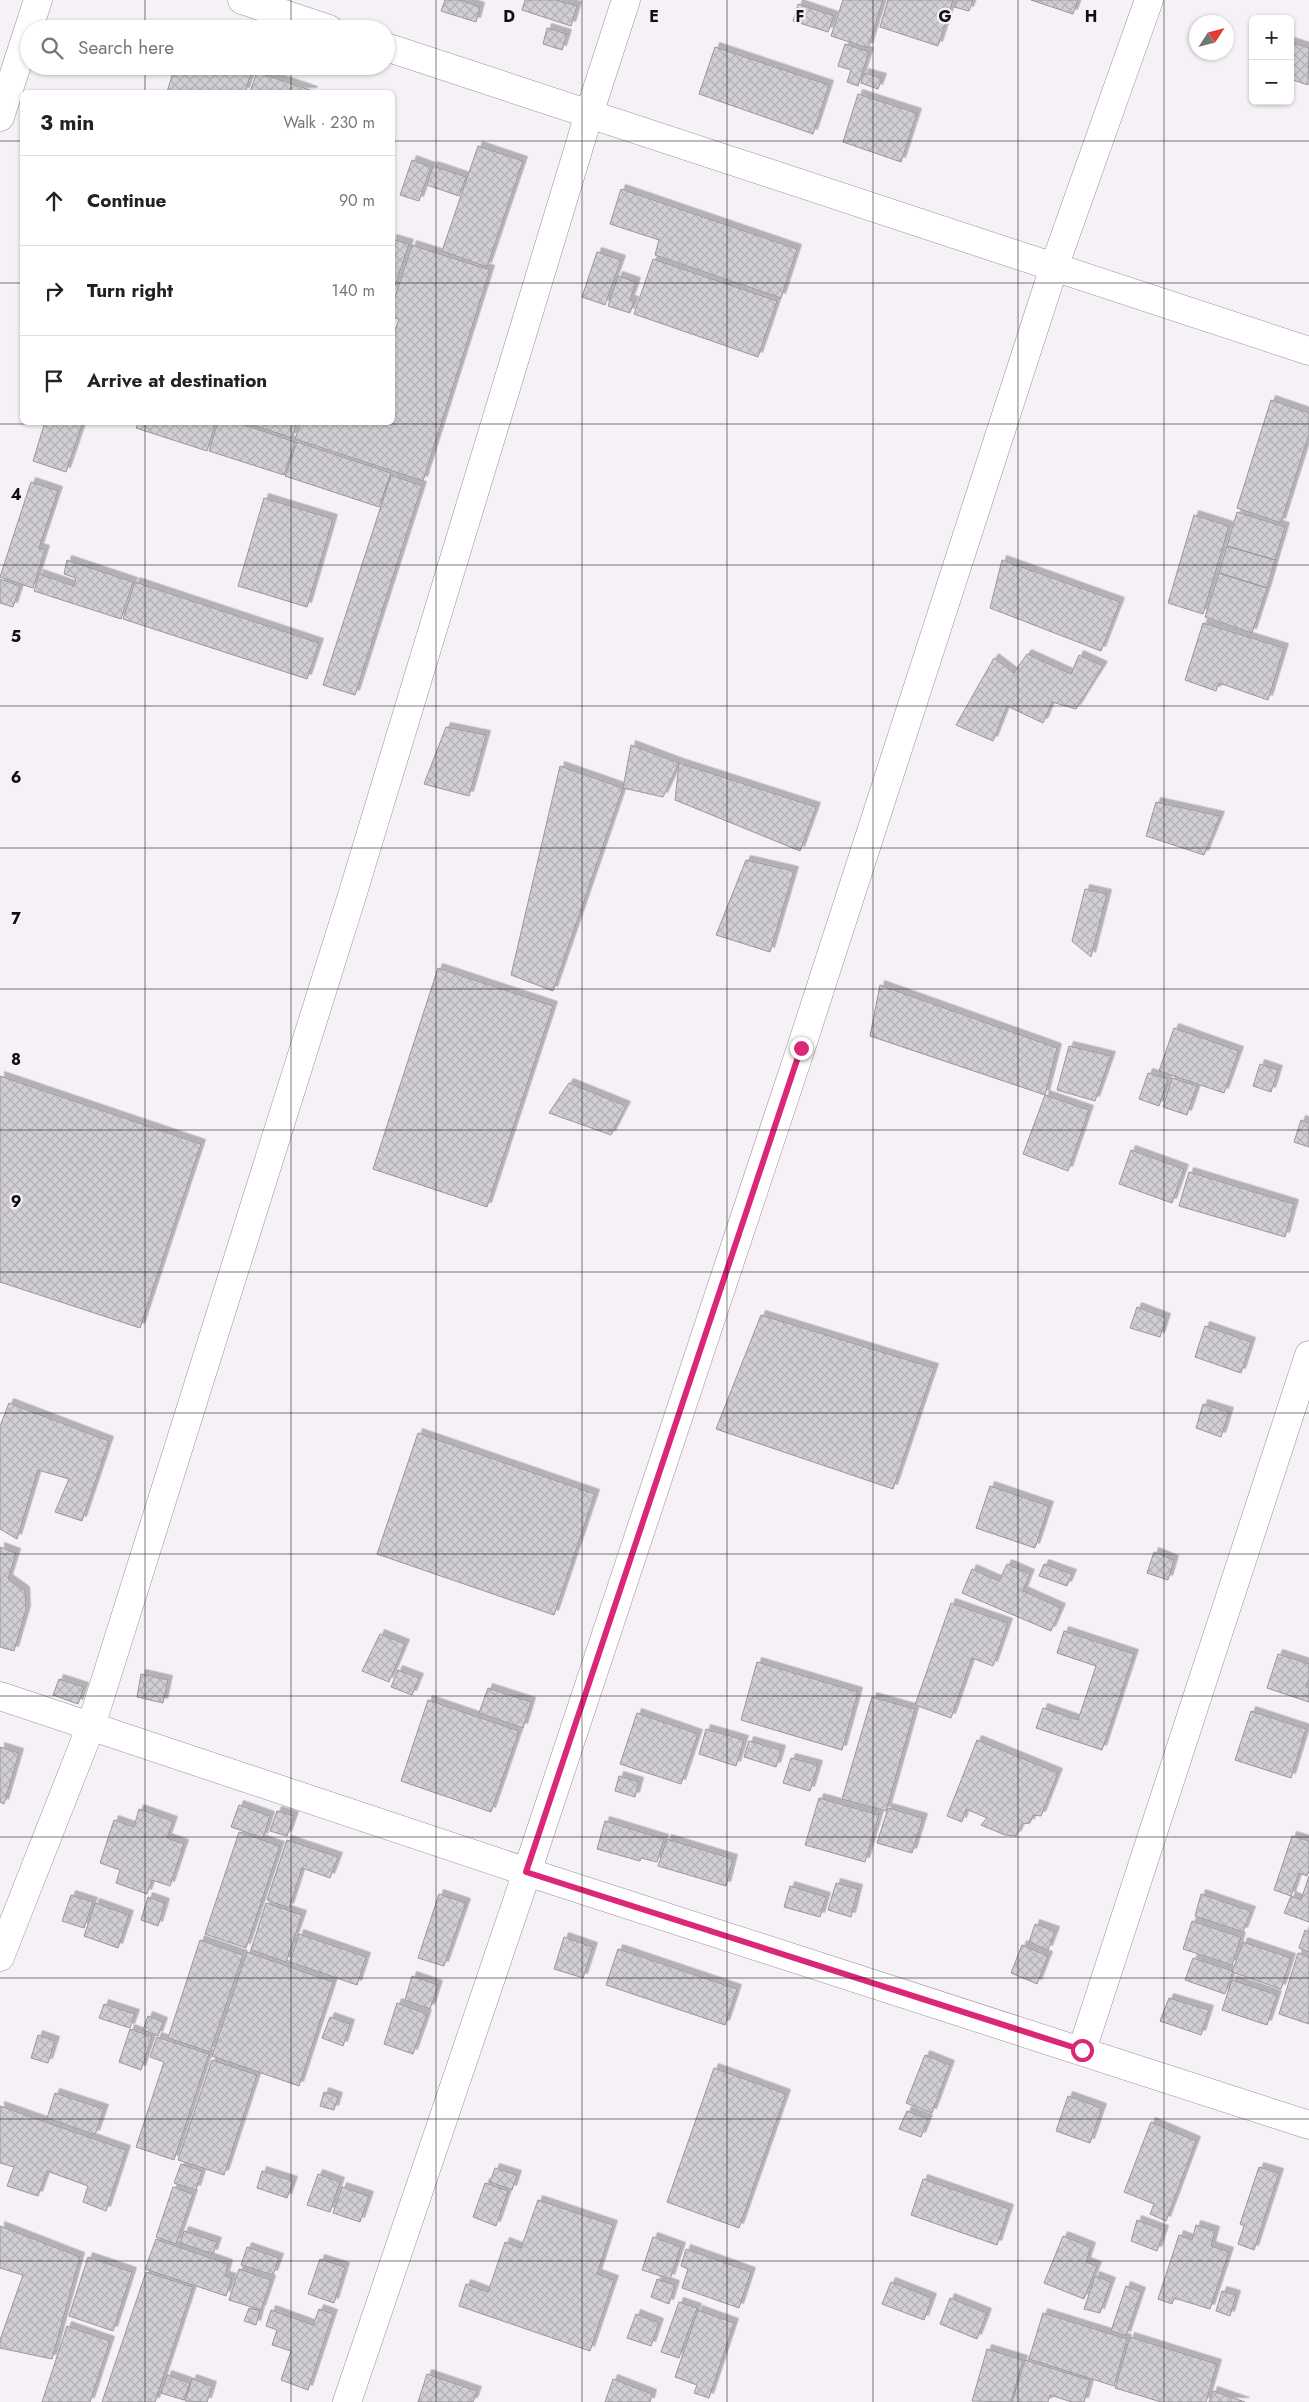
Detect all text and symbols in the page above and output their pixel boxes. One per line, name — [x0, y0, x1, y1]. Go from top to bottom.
text: D — [503, 5, 515, 28]
text: E — [649, 5, 659, 28]
text: F — [796, 5, 804, 28]
text: G — [938, 5, 952, 28]
text: H — [1085, 5, 1097, 28]
north arrow — [1189, 15, 1234, 60]
map controls — [1249, 15, 1294, 105]
button: + — [1249, 15, 1294, 60]
search box — [20, 20, 395, 75]
icon: search — [38, 34, 66, 62]
text: Search here — [78, 34, 174, 61]
button: − — [1249, 60, 1294, 105]
text: 3 min — [40, 108, 94, 138]
text: Walk · 230 m — [283, 111, 375, 134]
icon: ahead — [40, 187, 68, 215]
text: Continue — [87, 187, 166, 214]
text: 90 m — [339, 189, 375, 212]
icon: right — [40, 277, 68, 305]
text: Turn right — [87, 277, 173, 304]
text: 140 m — [332, 279, 375, 302]
icon: arrive — [40, 367, 68, 395]
text: Arrive at destination — [87, 367, 267, 394]
text: 4 — [10, 483, 22, 506]
text: 5 — [11, 625, 21, 648]
text: 6 — [11, 766, 21, 789]
text: 7 — [11, 907, 21, 930]
route end — [790, 1037, 813, 1060]
text: 8 — [11, 1048, 21, 1071]
text: 9 — [11, 1190, 21, 1213]
route start — [1071, 2039, 1094, 2062]

